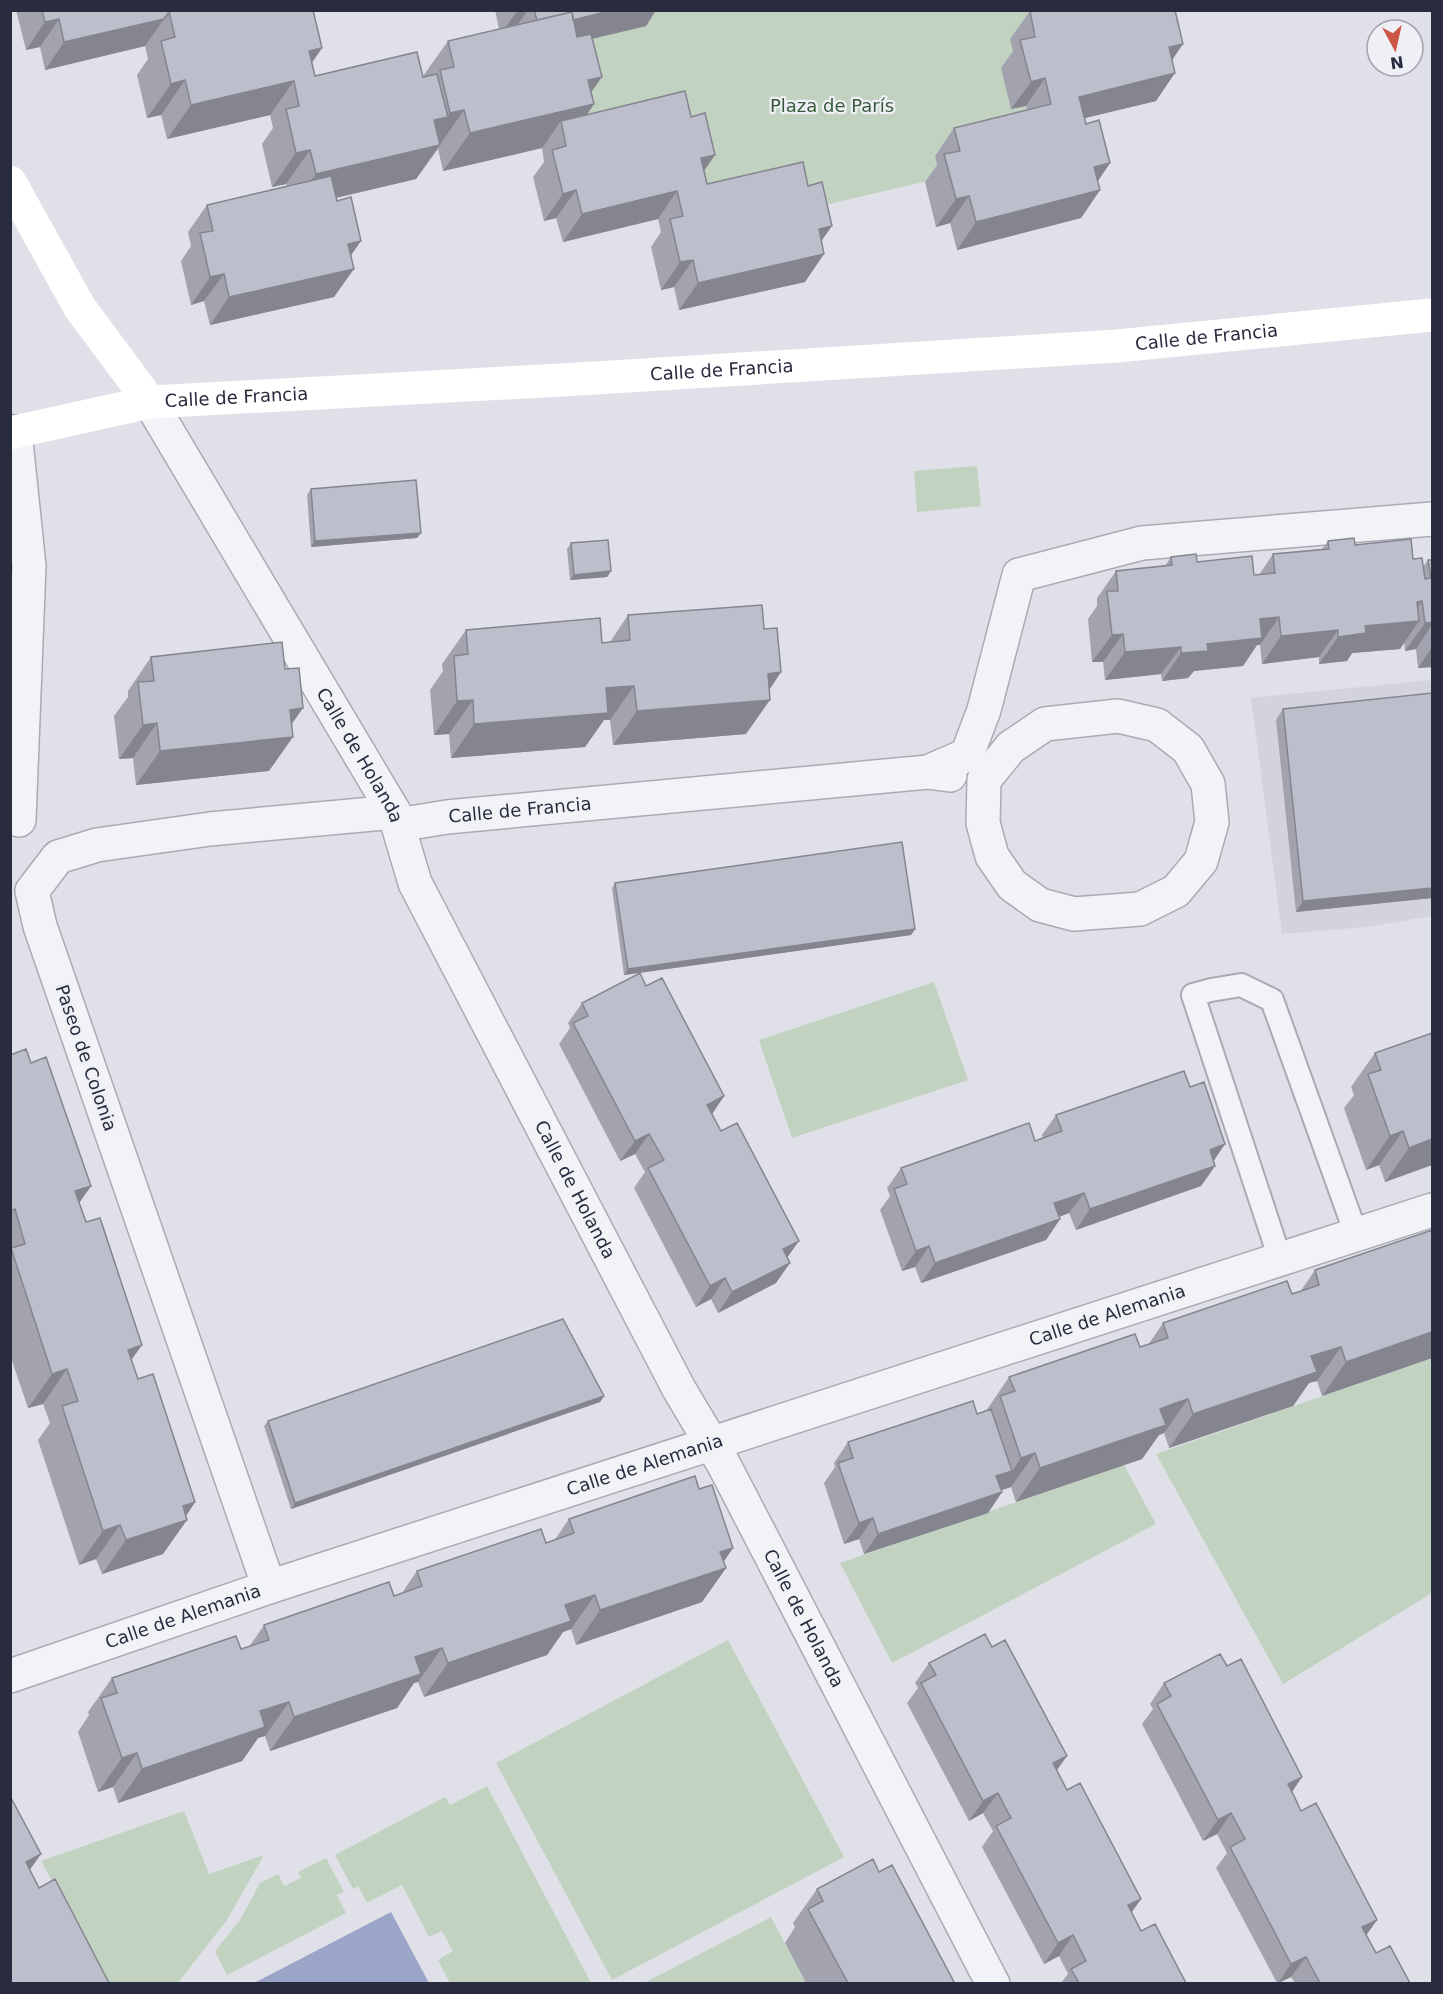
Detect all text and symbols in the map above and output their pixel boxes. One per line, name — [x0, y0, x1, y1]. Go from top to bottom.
north arrow — [1365, 18, 1425, 78]
text: N — [1389, 52, 1405, 73]
park label: Plaza de París — [770, 95, 894, 116]
street label: Calle de Francia — [1134, 319, 1279, 354]
street label: Calle de Francia — [649, 355, 794, 385]
street label: Calle de Francia — [164, 383, 309, 411]
street label: Calle de Holanda — [312, 684, 408, 825]
street label: Calle de Francia — [448, 793, 592, 827]
street label: Paseo de Colonia — [52, 982, 121, 1134]
street label: Calle de Holanda — [531, 1117, 620, 1262]
street label: Calle de Alemania — [1026, 1280, 1188, 1350]
street label: Calle de Alemania — [564, 1430, 726, 1500]
street label: Calle de Holanda — [759, 1545, 849, 1691]
street label: Calle de Alemania — [102, 1580, 263, 1652]

